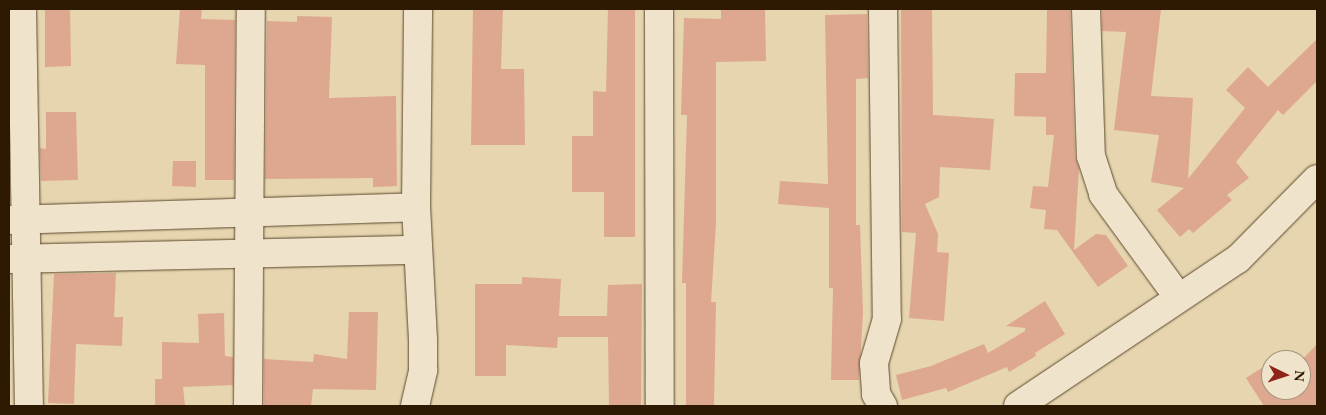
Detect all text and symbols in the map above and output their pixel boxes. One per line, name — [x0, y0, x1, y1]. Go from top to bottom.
north arrow — [1261, 350, 1311, 400]
text: N — [1291, 370, 1309, 382]

